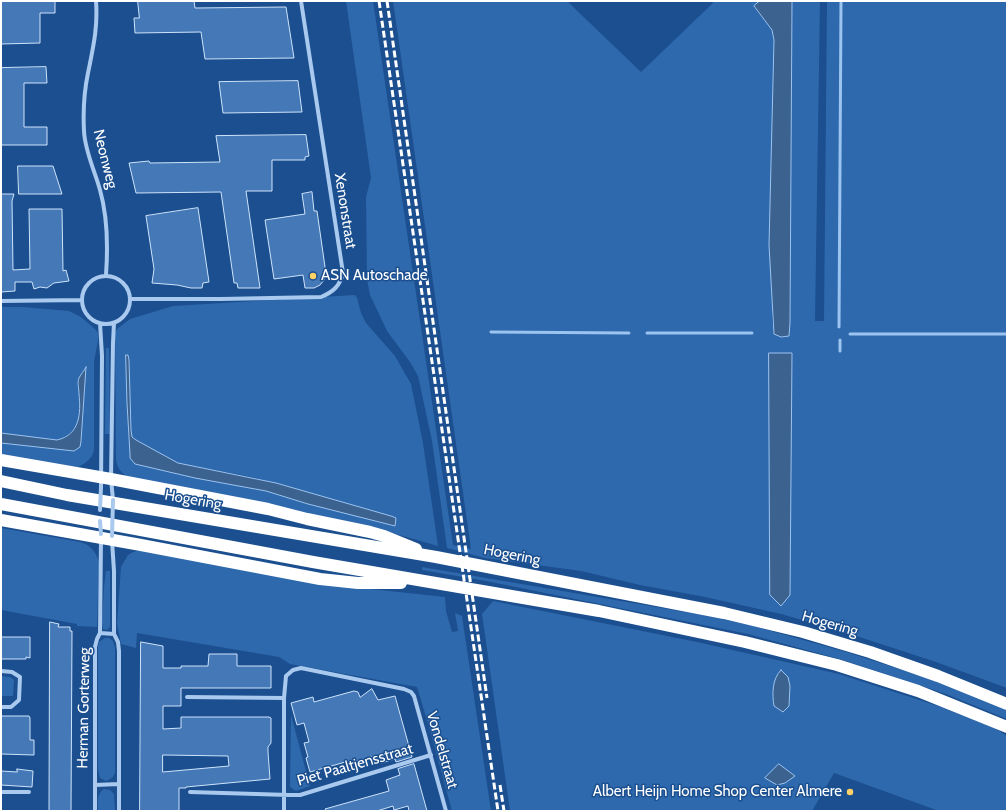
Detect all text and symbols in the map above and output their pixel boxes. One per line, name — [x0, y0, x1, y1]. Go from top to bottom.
street label: Neonweg — [89, 127, 121, 191]
street label: Xenonstraat — [330, 172, 360, 250]
place label: ASN Autoschade — [321, 267, 427, 285]
marker: ASN Autoschade — [308, 271, 318, 281]
street label: Hogering — [163, 486, 223, 514]
street label: Hogering — [482, 541, 542, 569]
street label: Hogering — [800, 607, 860, 641]
street label: Herman Gorterweg — [74, 647, 94, 769]
street label: Vondelstraat — [422, 709, 462, 791]
street label: Piet Paaltjensstraat — [295, 740, 415, 790]
place label: Albert Heijn Home Shop Center Almere — [593, 783, 842, 801]
marker: Albert Heijn Home Shop Center Almere — [845, 787, 855, 797]

